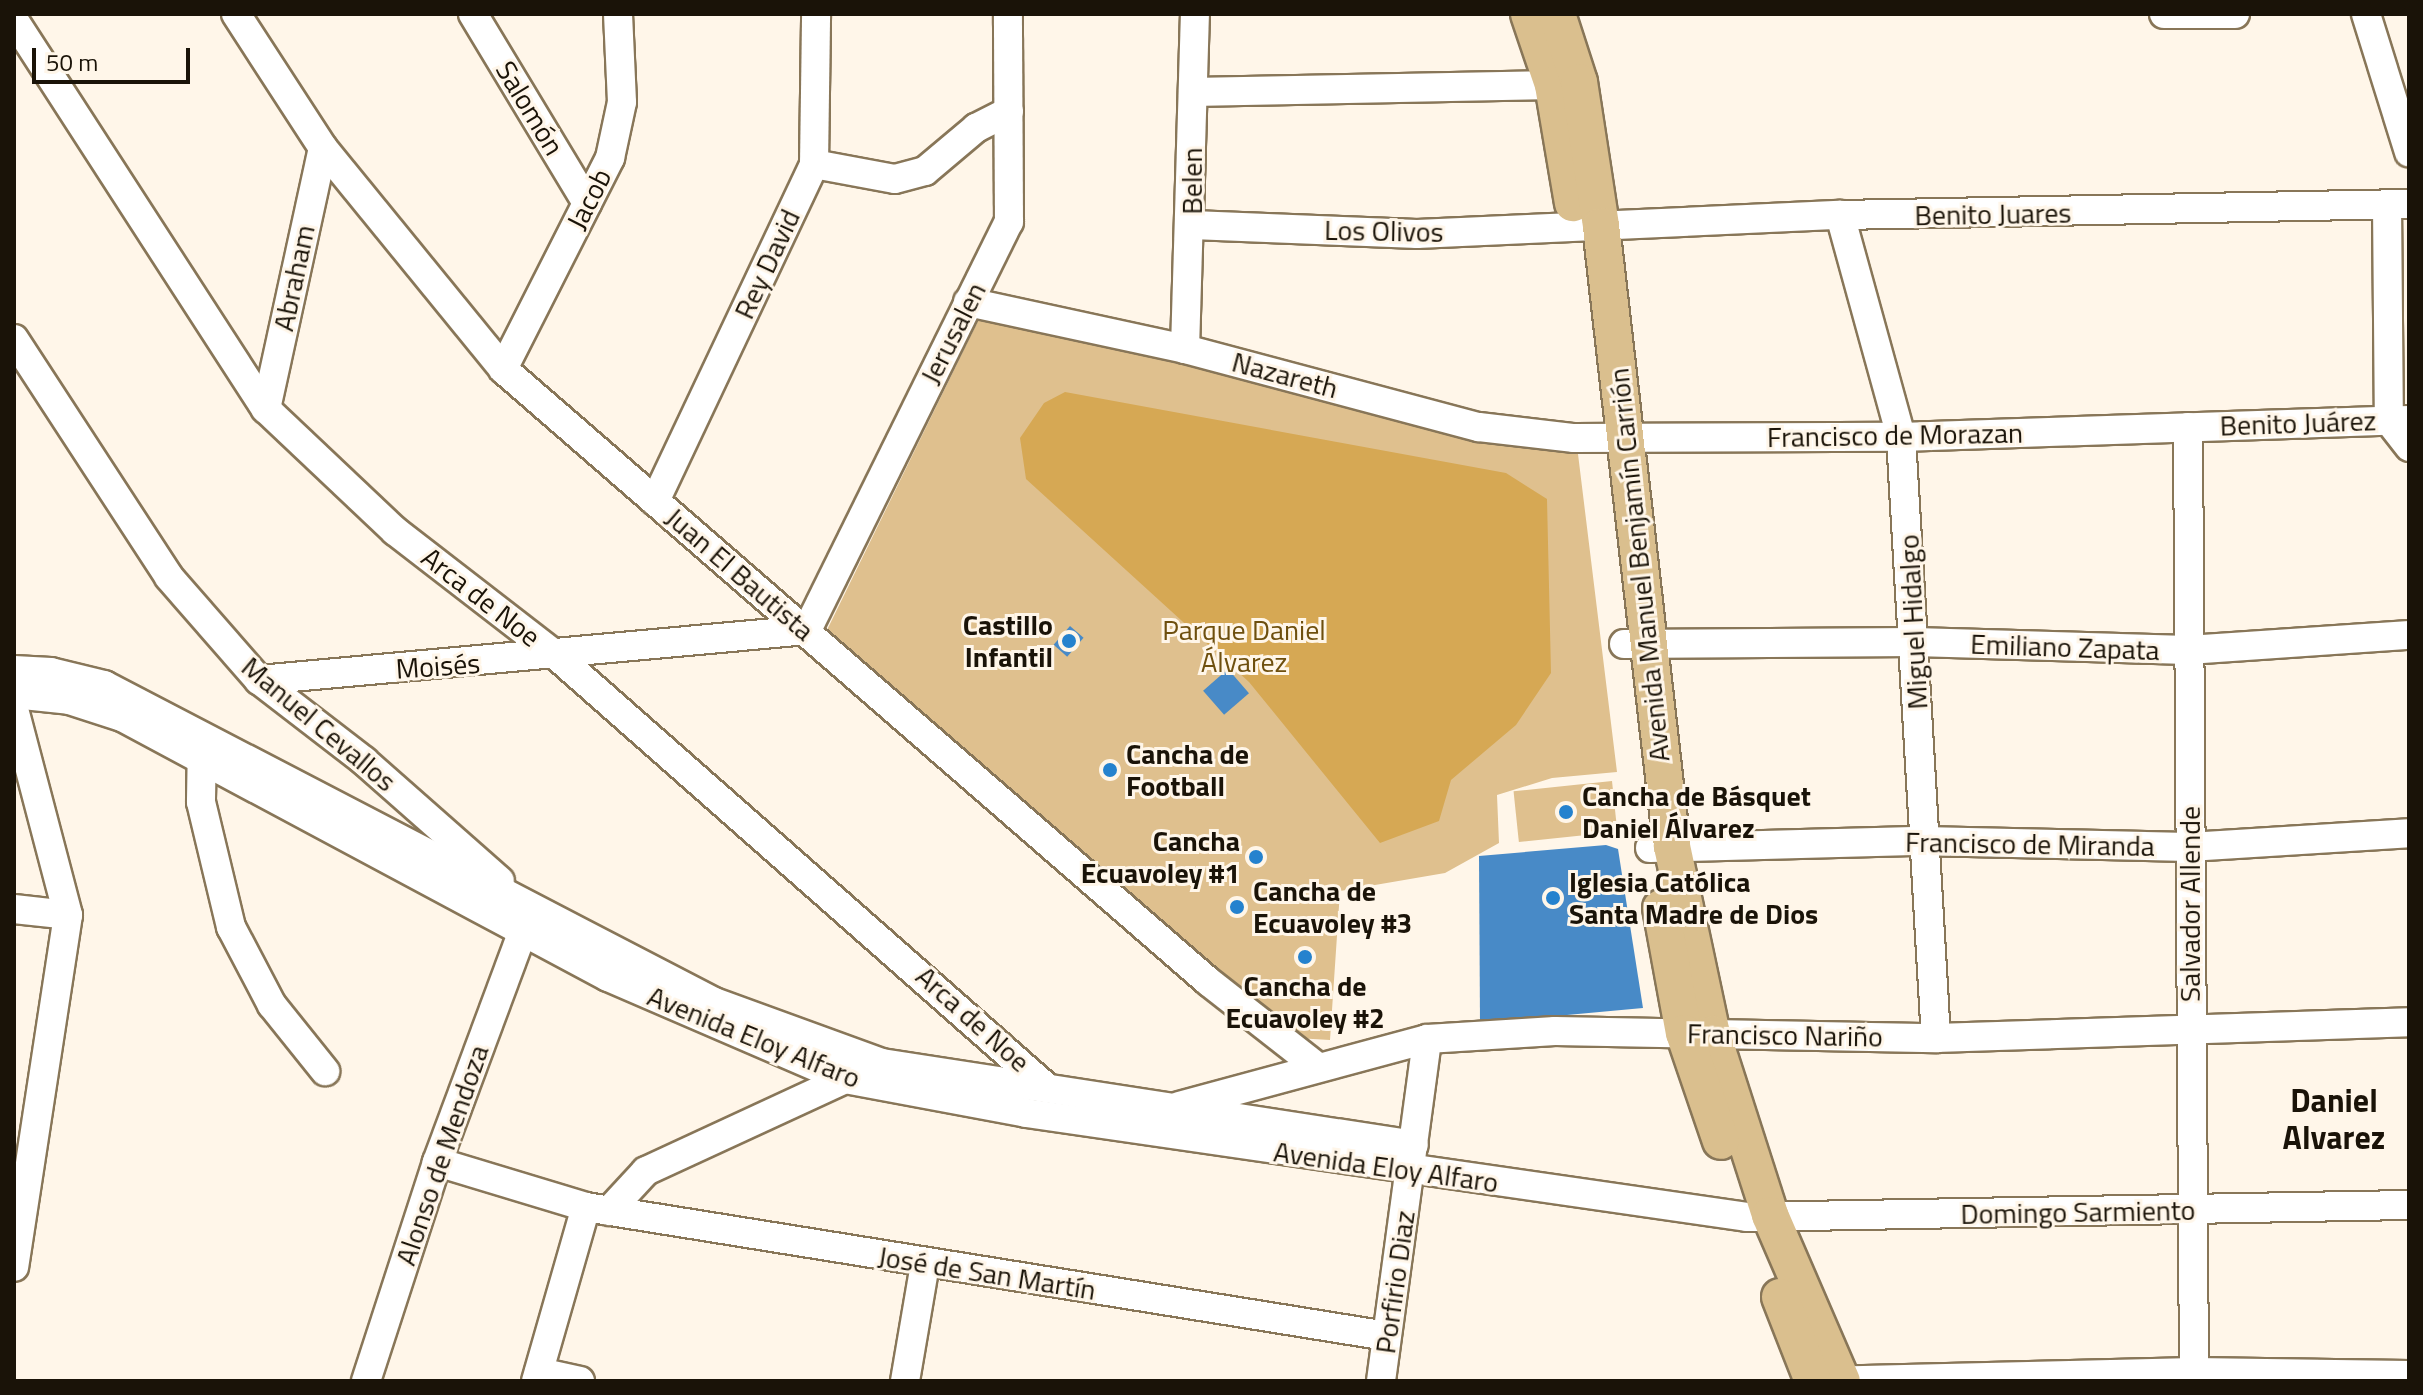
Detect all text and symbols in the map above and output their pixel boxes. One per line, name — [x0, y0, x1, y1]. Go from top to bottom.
scale bar — [36, 32, 194, 82]
text: 50 m — [46, 44, 98, 80]
street label: Salomón — [489, 55, 571, 161]
street label: Belen — [1175, 147, 1209, 215]
street label: Jacob — [560, 163, 618, 235]
street label: Benito Juares — [1914, 196, 2072, 232]
street label: Rey David — [727, 204, 807, 324]
street label: Los Olivos — [1324, 213, 1444, 249]
street label: Abraham — [266, 222, 322, 334]
street label: Jerusalen — [913, 277, 993, 389]
street label: Nazareth — [1228, 345, 1342, 405]
street label: Avenida Manuel Benjamín Carrión — [1602, 366, 1676, 764]
street label: Benito Juárez — [2219, 403, 2377, 443]
street label: Francisco de Morazan — [1767, 416, 2023, 454]
street label: Juan El Bautista — [659, 501, 821, 647]
street label: Miguel Hidalgo — [1892, 534, 1934, 710]
street label: Arca de Noe — [415, 540, 547, 654]
place label: Castillo Infantil — [963, 608, 1053, 674]
park label: Parque Daniel Álvarez — [1162, 613, 1326, 679]
street label: Emiliano Zapata — [1970, 627, 2160, 667]
marker: Castillo Infantil — [1060, 632, 1078, 650]
street label: Moisés — [395, 646, 481, 686]
street label: Manuel Cevallos — [235, 650, 403, 798]
place label: Cancha de Football — [1126, 737, 1249, 803]
marker: Cancha de Football — [1101, 761, 1119, 779]
place label: Cancha de Básquet Daniel Álvarez — [1582, 779, 1811, 845]
marker: Cancha de Básquet Daniel Álvarez — [1557, 803, 1575, 821]
street label: Salvador Allende — [2173, 806, 2207, 1002]
place label: Cancha Ecuavoley #1 — [1081, 824, 1240, 890]
street label: Francisco de Miranda — [1905, 825, 2155, 863]
marker: Cancha Ecuavoley #1 — [1247, 848, 1265, 866]
place label: Iglesia Católica Santa Madre de Dios — [1569, 865, 1818, 931]
place label: Cancha de Ecuavoley #3 — [1253, 874, 1412, 940]
marker: Iglesia Católica Santa Madre de Dios — [1544, 889, 1562, 907]
marker: Cancha de Ecuavoley #3 — [1228, 898, 1246, 916]
marker: Cancha de Ecuavoley #2 — [1296, 948, 1314, 966]
street label: Arca de Noe — [909, 959, 1037, 1079]
place label: Cancha de Ecuavoley #2 — [1225, 969, 1385, 1035]
street label: Avenida Eloy Alfaro — [643, 979, 865, 1095]
street label: Francisco Nariño — [1687, 1016, 1883, 1054]
street label: Alonso de Mendoza — [389, 1040, 495, 1270]
district label: Daniel Alvarez — [2283, 1082, 2385, 1157]
street label: Avenida Eloy Alfaro — [1272, 1135, 1500, 1199]
street label: Domingo Sarmiento — [1960, 1193, 2196, 1231]
street label: Porfirio Diaz — [1368, 1208, 1422, 1356]
street label: José de San Martín — [876, 1239, 1098, 1307]

